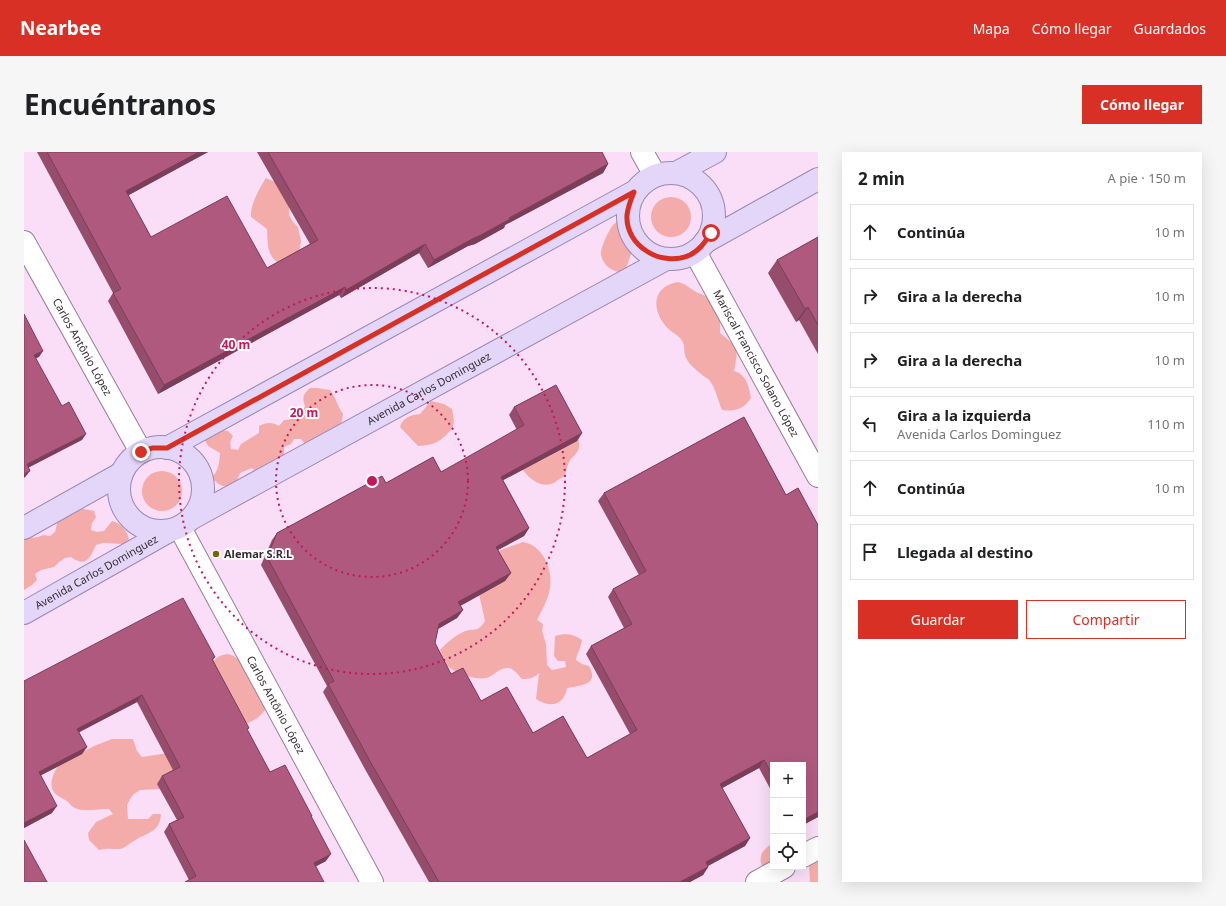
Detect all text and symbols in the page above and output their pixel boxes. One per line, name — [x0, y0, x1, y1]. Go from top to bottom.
text: Nearbee — [20, 15, 101, 41]
text: Mapa — [973, 19, 1010, 38]
text: Cómo llegar — [1032, 19, 1112, 38]
text: Guardados — [1134, 19, 1206, 38]
text: Encuéntranos — [24, 85, 216, 123]
button: Cómo llegar — [1082, 85, 1202, 124]
text: 2 min — [858, 167, 905, 190]
text: A pie · 150 m — [1108, 169, 1186, 187]
icon: ahead — [859, 221, 881, 243]
text: Continúa — [897, 222, 965, 242]
text: 10 m — [1155, 223, 1185, 241]
route start — [702, 224, 720, 242]
icon: right — [859, 285, 881, 307]
text: Gira a la derecha — [897, 286, 1022, 306]
street label: Mariscal Francisco Solano López — [710, 287, 803, 439]
text: 10 m — [1155, 287, 1185, 305]
street label: Carlos Antônio López — [50, 295, 116, 398]
text: 40 m — [222, 336, 250, 353]
street label: Avenida Carlos Dominguez — [364, 348, 493, 428]
icon: right — [859, 349, 881, 371]
text: Gira a la derecha — [897, 350, 1022, 370]
text: 10 m — [1155, 351, 1185, 369]
text: 20 m — [290, 404, 318, 421]
text: Gira a la izquierda — [897, 405, 1031, 425]
icon: left — [859, 413, 881, 435]
text: 110 m — [1147, 415, 1185, 433]
text: Avenida Carlos Dominguez — [897, 425, 1061, 443]
route end — [132, 443, 150, 461]
centre of rings — [365, 474, 379, 488]
icon: ahead — [859, 477, 881, 499]
text: Continúa — [897, 478, 965, 498]
text: 10 m — [1155, 479, 1185, 497]
street label: Avenida Carlos Dominguez — [32, 531, 160, 612]
icon: arrive — [859, 541, 881, 563]
text: Llegada al destino — [897, 542, 1033, 562]
place label: Alemar S.R.L — [224, 546, 292, 561]
marker: Alemar S.R.L — [211, 549, 221, 559]
button: Guardar — [858, 600, 1018, 639]
button: Compartir — [1026, 600, 1186, 639]
street label: Carlos Antônio López — [244, 653, 309, 756]
map controls — [770, 762, 806, 870]
button: + — [770, 762, 806, 798]
button: − — [770, 798, 806, 834]
button: locate — [770, 834, 806, 870]

